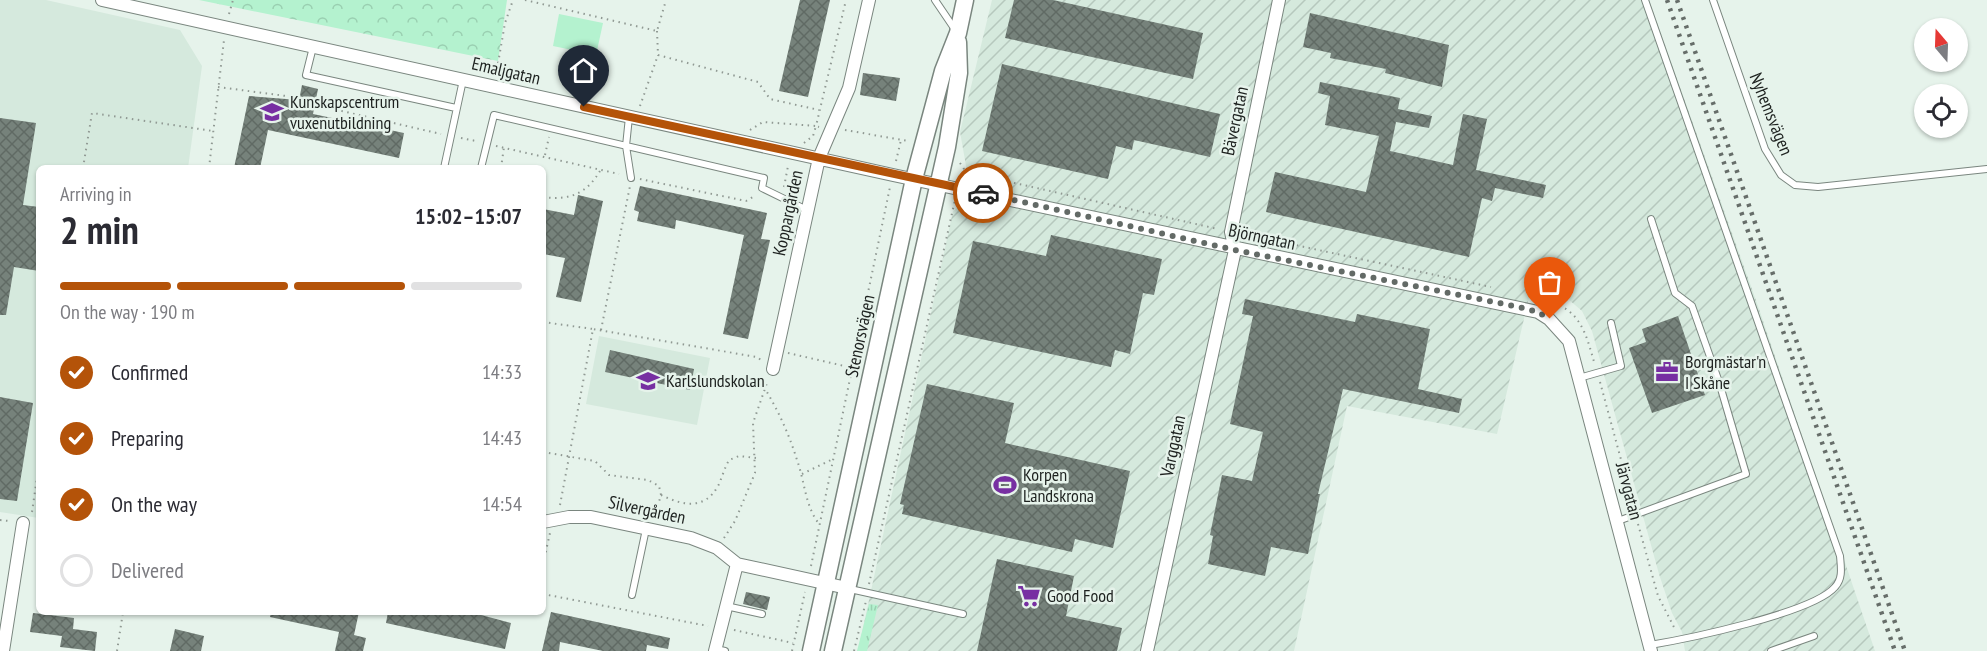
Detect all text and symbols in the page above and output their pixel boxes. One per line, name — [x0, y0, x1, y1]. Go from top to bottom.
north arrow — [1914, 18, 1968, 72]
map controls — [1914, 18, 1968, 138]
pin — [558, 45, 609, 107]
street label: Emaljgatan — [470, 51, 543, 90]
icon: home — [567, 54, 600, 87]
street label: Nyhemsvägen — [1745, 69, 1798, 158]
street label: Bävergatan — [1216, 84, 1253, 158]
button: locate — [1914, 84, 1968, 138]
place label: Kunskapscentrum vuxenutbildning — [290, 90, 399, 134]
school or university icon: Kunskapscentrum vuxenutbildning — [259, 99, 285, 125]
courier — [953, 163, 1013, 223]
street label: Koppargården — [767, 168, 808, 258]
icon: car — [967, 177, 1000, 210]
text: Arriving in — [60, 181, 132, 207]
text: 15:02–15:07 — [415, 202, 522, 230]
text: 2 min — [60, 204, 139, 255]
street label: Björngatan — [1226, 218, 1298, 255]
pin — [1524, 257, 1575, 319]
icon: bag — [1533, 266, 1566, 299]
street label: Stenorsvägen — [840, 292, 879, 379]
text: On the way · 190 m — [60, 299, 195, 325]
place label: Borgmästar'n I Skåne — [1685, 350, 1766, 394]
icon: check — [60, 356, 93, 389]
text: Confirmed — [111, 358, 188, 386]
text: 14:33 — [482, 359, 522, 385]
office icon: Borgmästar'n I Skåne — [1654, 359, 1680, 385]
school or university icon: Karlslundskolan — [635, 368, 661, 394]
place label: Karlslundskolan — [666, 369, 765, 392]
street label: Varggatan — [1155, 413, 1190, 480]
icon: check — [60, 422, 93, 455]
text: Preparing — [111, 424, 184, 452]
text: 14:43 — [482, 425, 522, 451]
street label: Järvgatan — [1611, 459, 1648, 522]
place label: Korpen Landskrona — [1023, 463, 1094, 507]
sports icon: Korpen Landskrona — [992, 472, 1018, 498]
icon: check — [60, 488, 93, 521]
text: On the way — [111, 490, 197, 518]
street label: Silvergården — [606, 490, 688, 529]
text: 14:54 — [482, 491, 522, 517]
text: Delivered — [111, 556, 184, 584]
supermarket icon: Good Food — [1016, 583, 1042, 609]
place label: Good Food — [1047, 584, 1114, 607]

